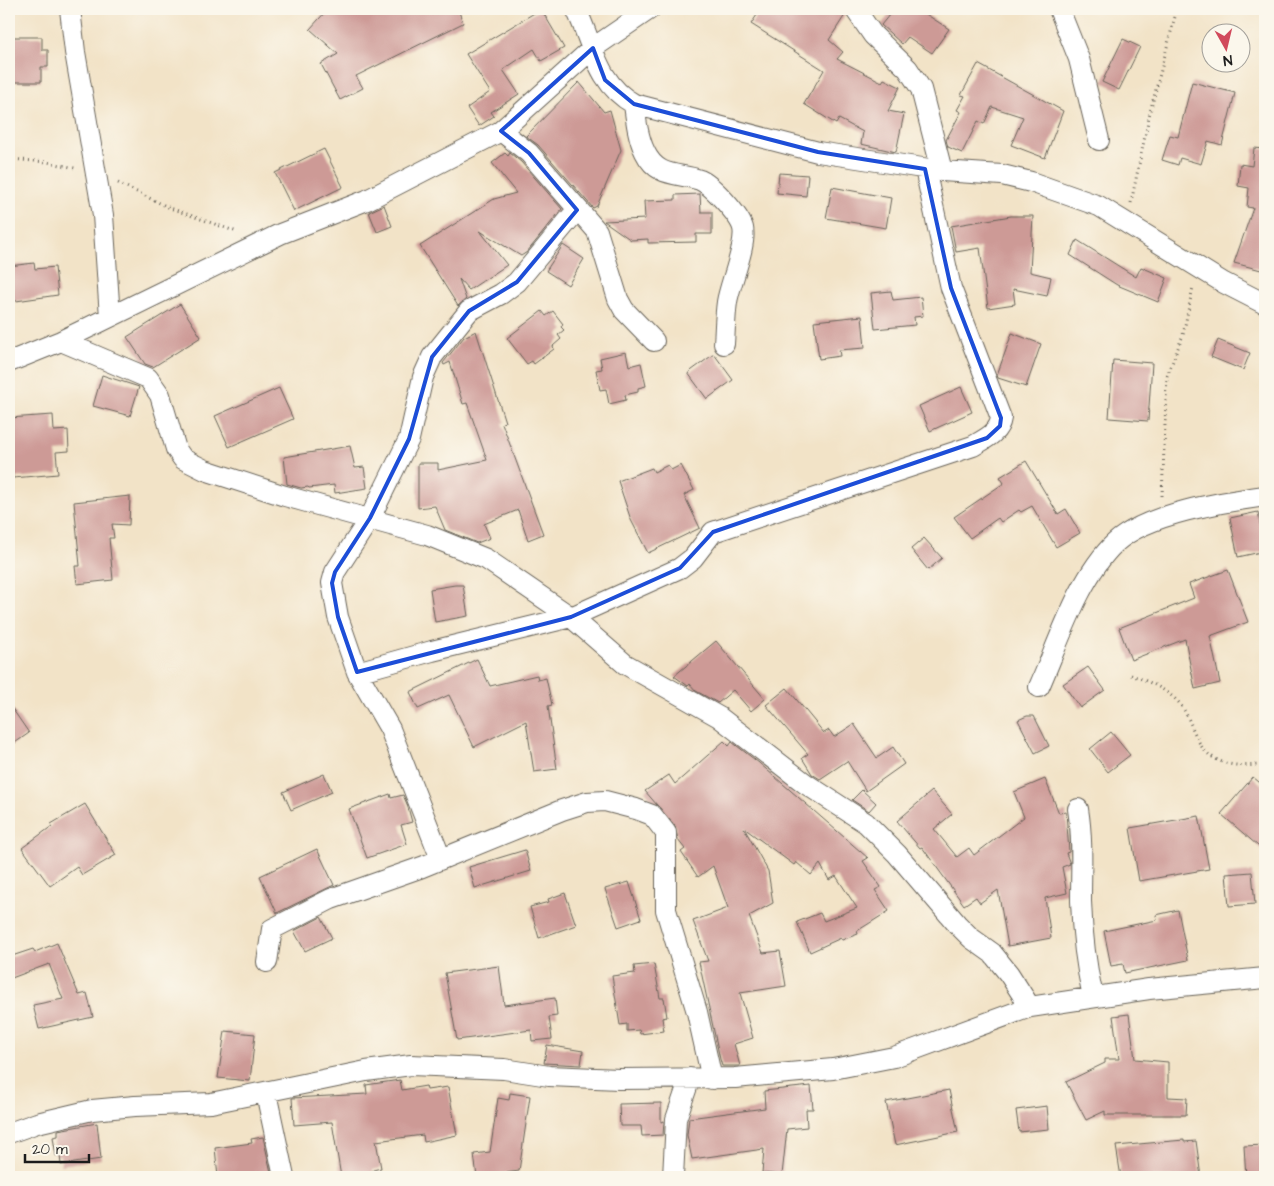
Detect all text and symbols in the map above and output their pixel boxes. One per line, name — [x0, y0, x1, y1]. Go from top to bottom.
north arrow — [1202, 22, 1252, 72]
text: N — [1222, 49, 1233, 70]
scale bar — [25, 1131, 89, 1163]
text: 20 m — [32, 1139, 68, 1160]

